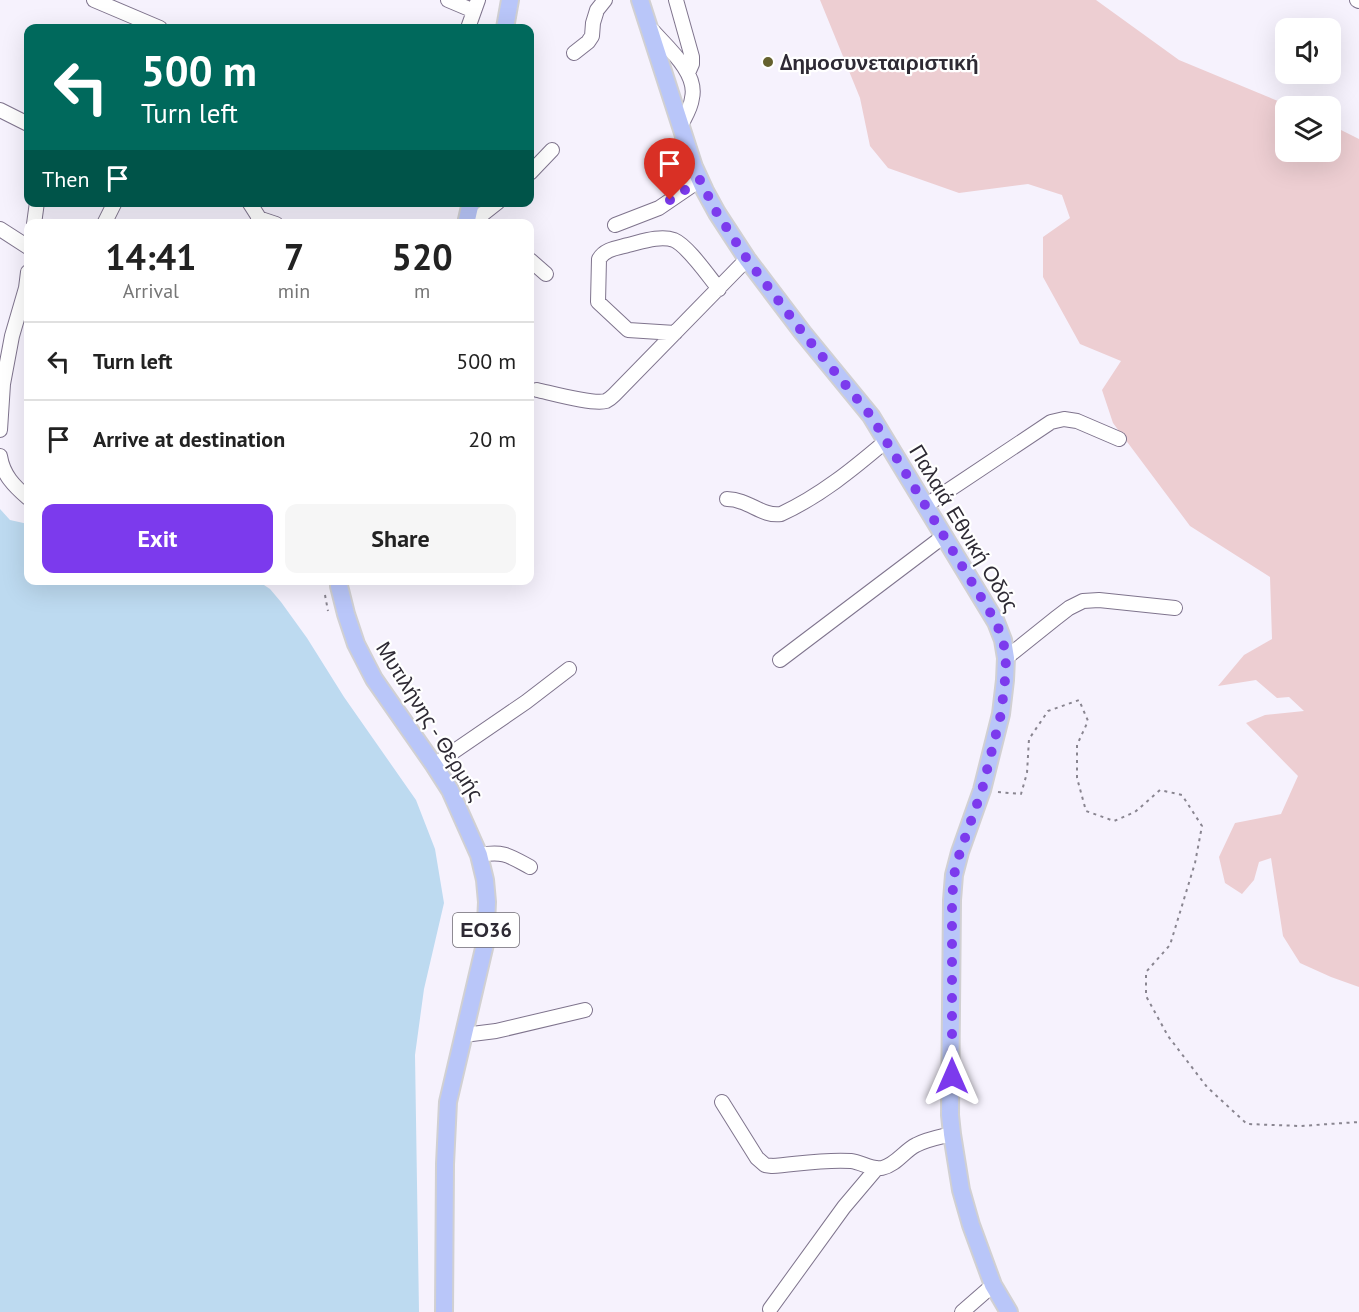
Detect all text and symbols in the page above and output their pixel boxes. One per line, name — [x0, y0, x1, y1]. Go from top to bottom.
map controls — [1275, 18, 1341, 162]
button: sound — [1275, 18, 1341, 84]
text: 500 m — [141, 43, 257, 98]
icon: left — [42, 48, 120, 126]
place label: Δημοσυνεταιριστική — [780, 49, 979, 76]
marker: Δημοσυνεταιριστική — [761, 55, 775, 69]
text: Turn left — [141, 96, 238, 130]
button: layers — [1275, 96, 1341, 162]
pin — [644, 138, 695, 200]
icon: arrive — [653, 147, 686, 180]
icon: arrive — [101, 162, 134, 195]
text: Then — [42, 165, 89, 193]
text: 14:41 — [105, 233, 197, 280]
text: 7 — [284, 233, 304, 280]
text: 520 — [392, 233, 453, 280]
text: Arrival — [123, 278, 179, 304]
text: min — [278, 278, 310, 304]
text: m — [414, 278, 430, 304]
icon: left — [42, 345, 75, 378]
text: Turn left — [93, 347, 173, 375]
text: 500 m — [456, 347, 516, 375]
icon: arrive — [42, 423, 75, 456]
text: Arrive at destination — [93, 425, 285, 453]
text: 20 m — [468, 425, 516, 453]
street label: Παλαιά Εθνική Οδός — [903, 439, 1025, 617]
button: Exit — [42, 504, 273, 573]
button: Share — [285, 504, 516, 573]
street label: Μυτιλήνης - Θερμής — [370, 636, 490, 806]
road number: ΕΟ36 — [453, 913, 519, 947]
position arrow — [920, 1044, 984, 1108]

